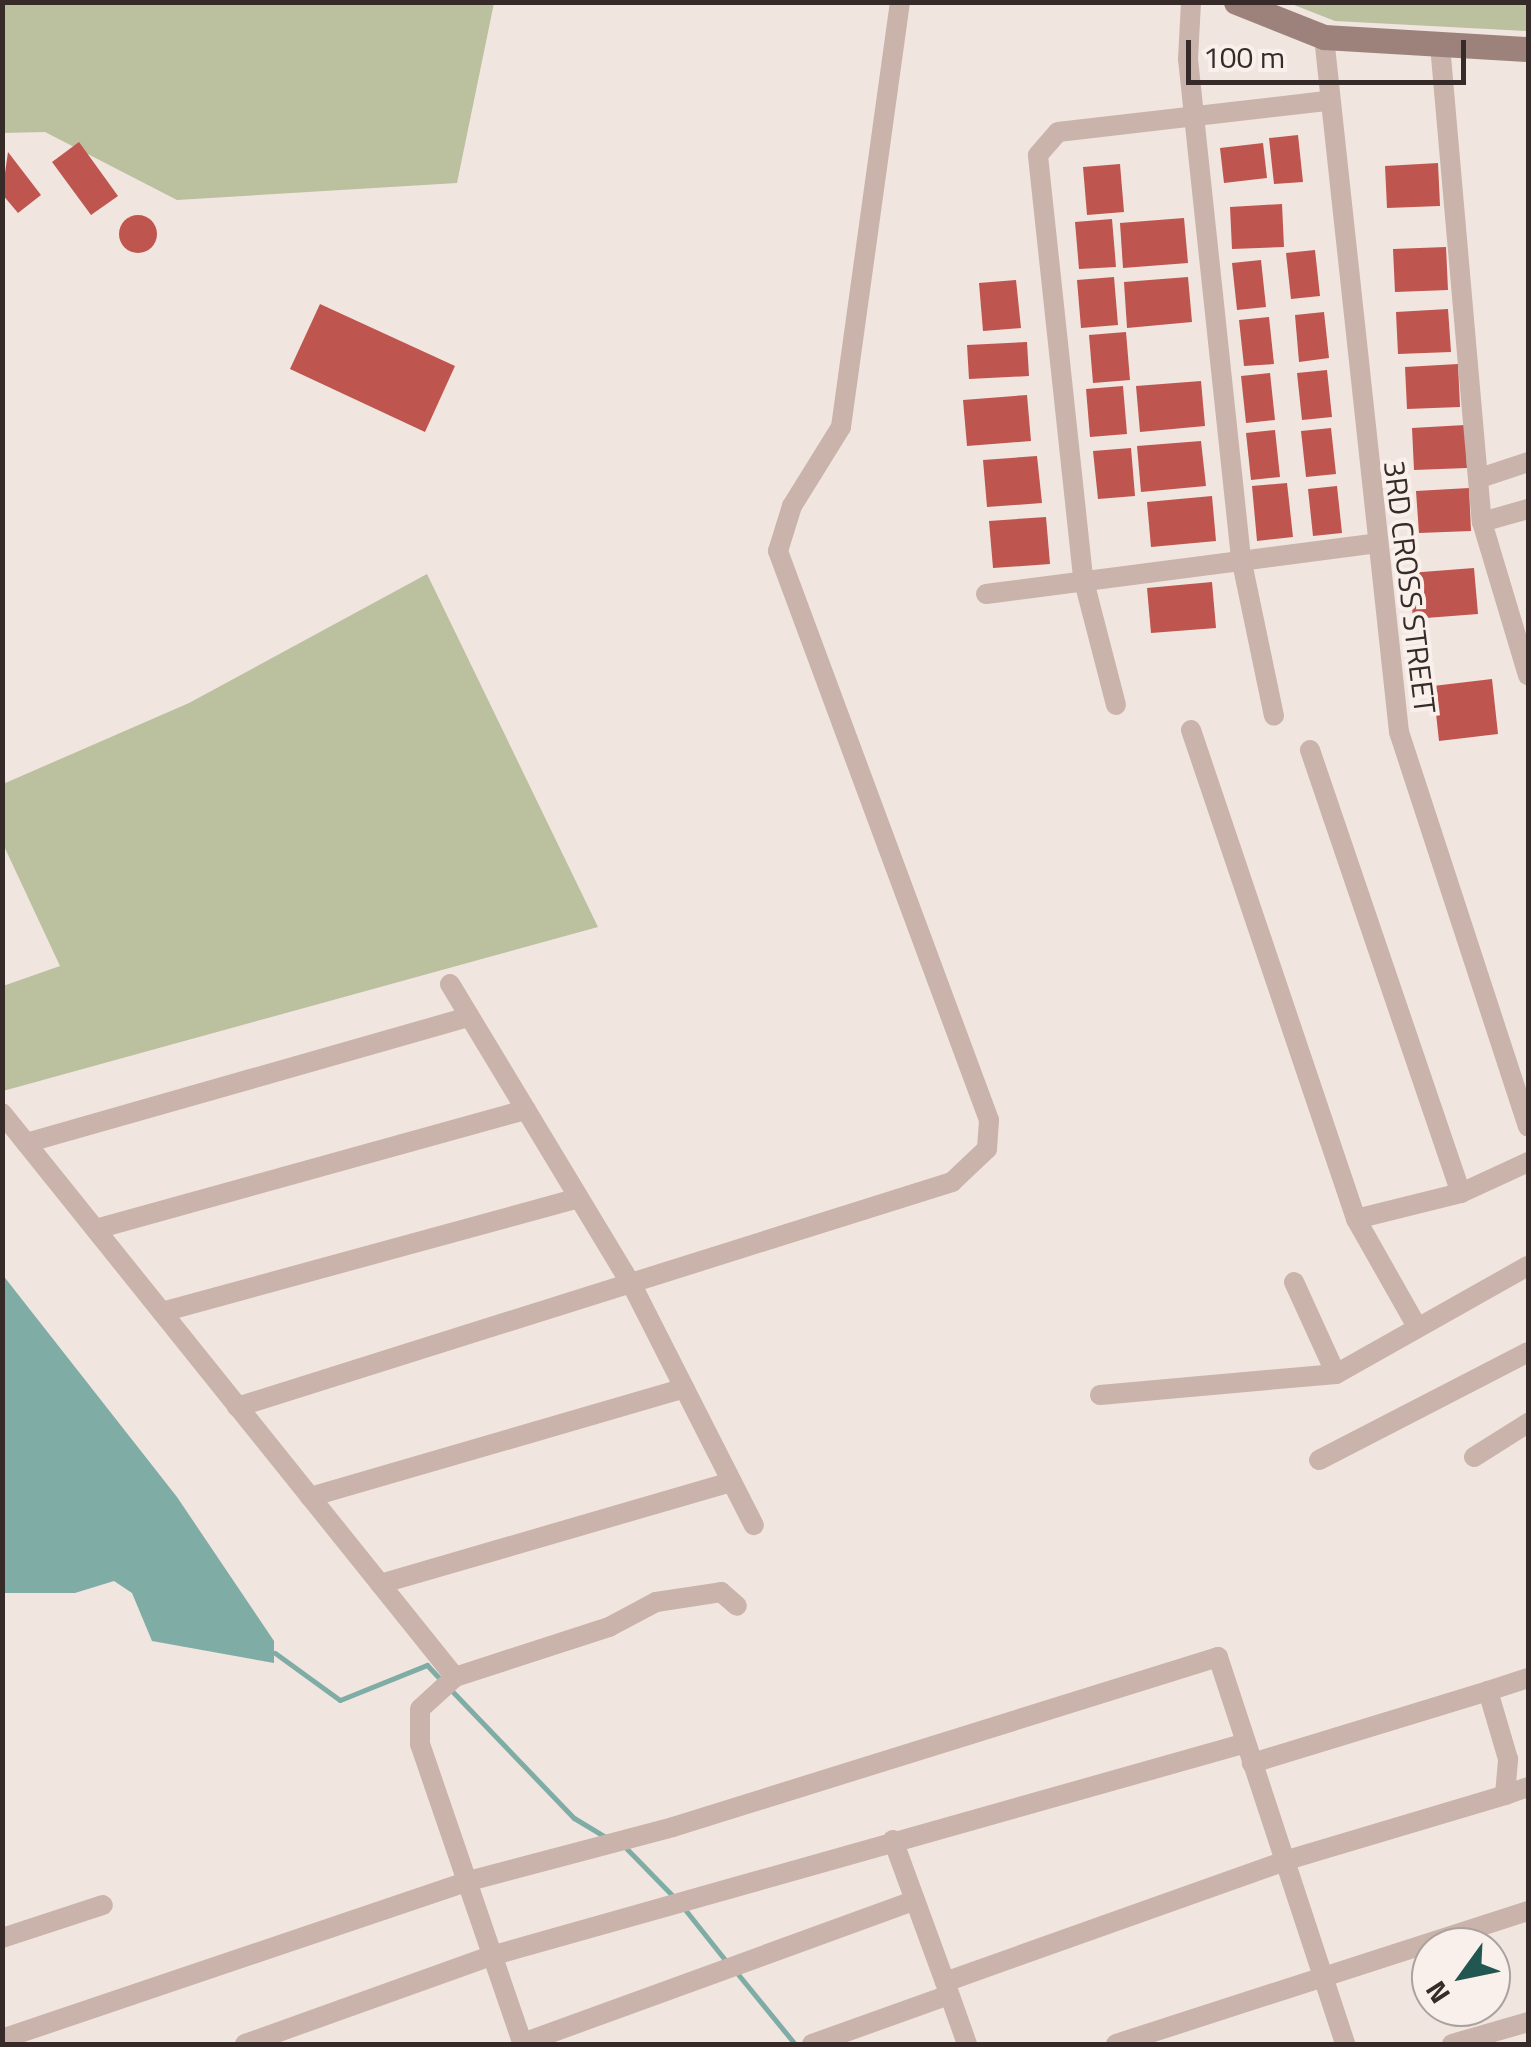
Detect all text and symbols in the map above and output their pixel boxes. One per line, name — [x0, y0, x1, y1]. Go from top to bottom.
scale bar — [1191, 20, 1471, 82]
text: 100 m — [1203, 34, 1285, 80]
street label: 3RD CROSS STREET — [1377, 459, 1443, 715]
north arrow — [1411, 1927, 1511, 2027]
text: N — [1414, 1973, 1460, 2012]

